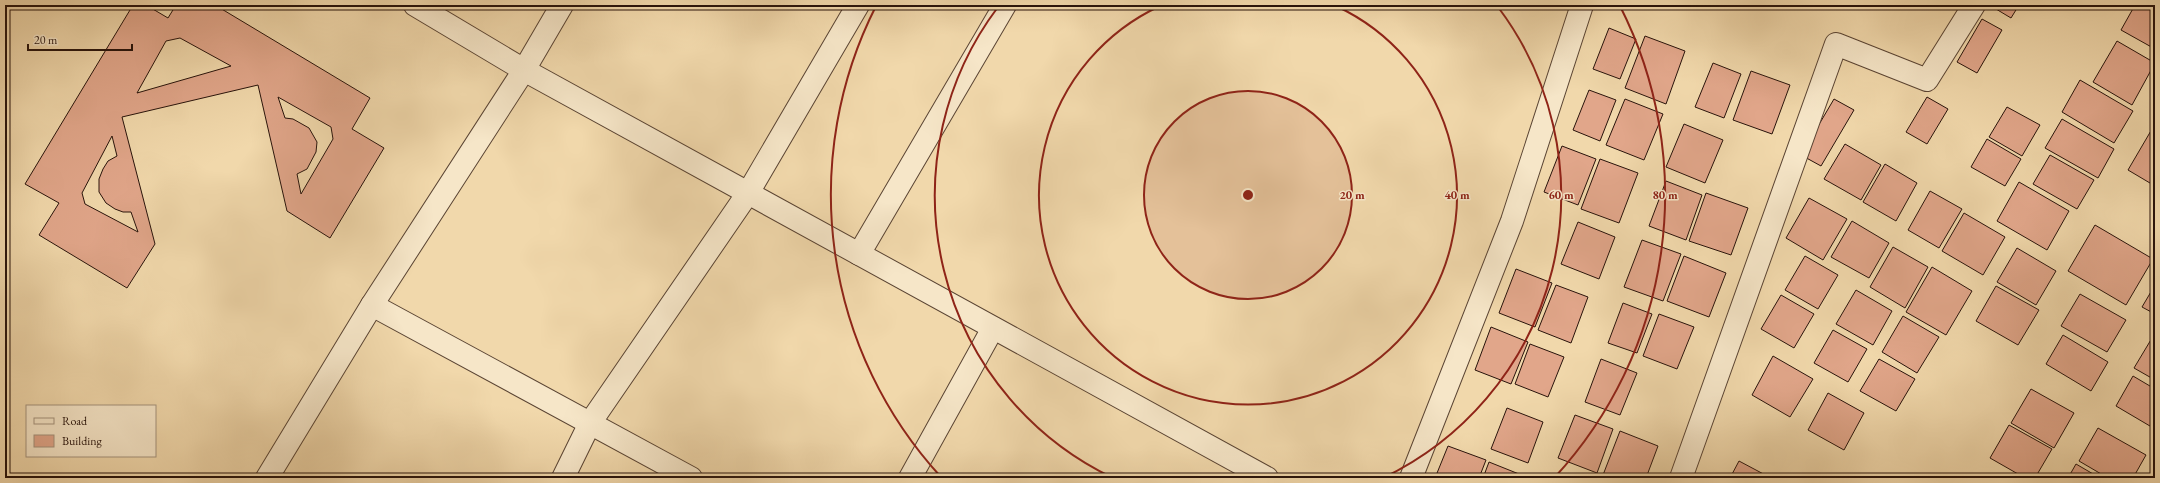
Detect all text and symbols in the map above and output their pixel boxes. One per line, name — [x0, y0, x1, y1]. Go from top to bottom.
scale bar — [28, 26, 132, 52]
text: 20 m — [34, 32, 58, 48]
text: 20 m — [1339, 187, 1365, 203]
text: 40 m — [1444, 187, 1470, 203]
text: 60 m — [1548, 187, 1574, 203]
text: 80 m — [1652, 187, 1678, 203]
centre of rings — [1241, 188, 1255, 202]
legend — [26, 405, 156, 457]
text: Road — [62, 413, 88, 429]
text: Building — [62, 433, 103, 449]

